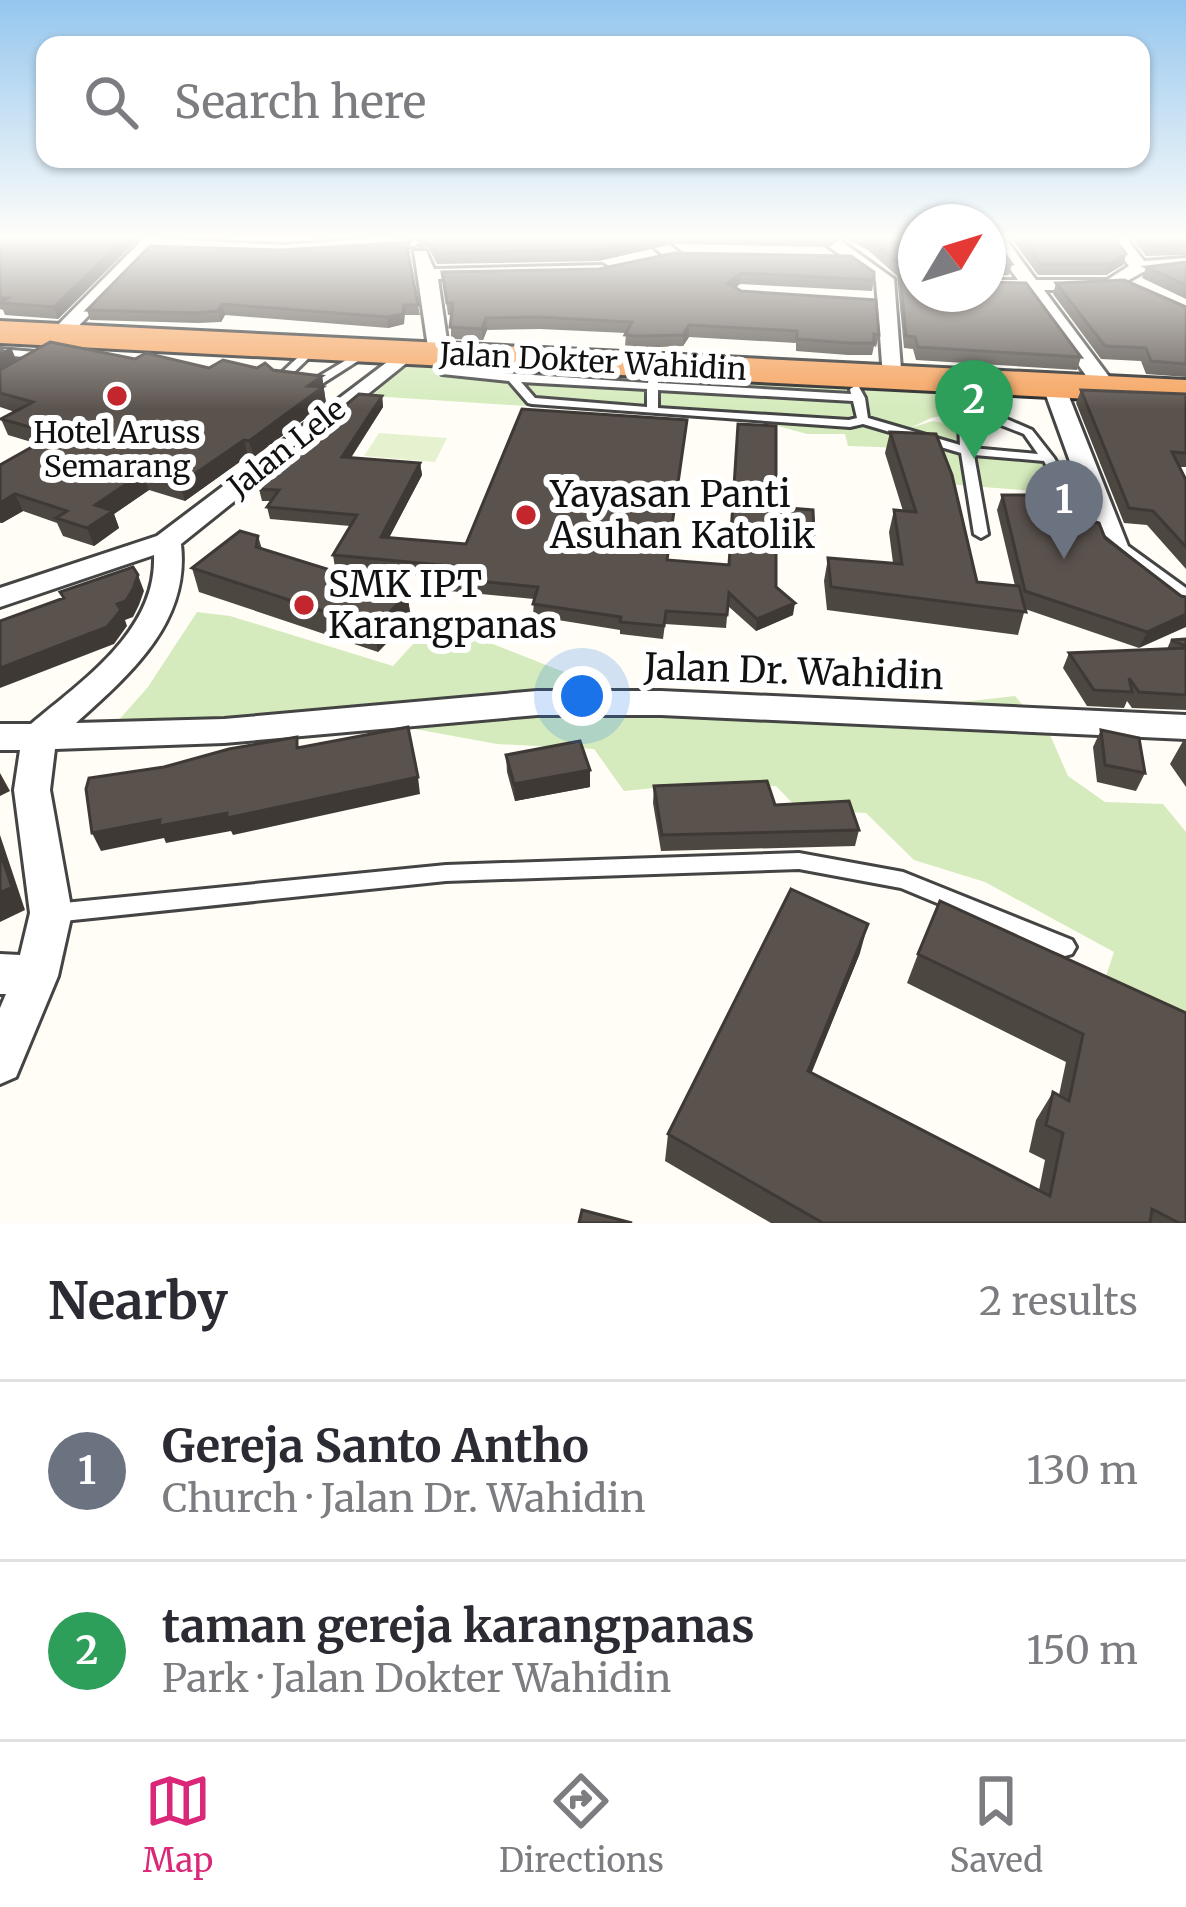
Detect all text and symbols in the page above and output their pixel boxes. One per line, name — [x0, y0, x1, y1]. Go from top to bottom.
search box — [36, 36, 1150, 168]
icon: search — [78, 69, 144, 135]
text: Search here — [174, 74, 426, 130]
north arrow — [898, 204, 1006, 312]
street label: Jalan Dokter Wahidin — [438, 334, 748, 388]
pin: 2 — [935, 360, 1013, 459]
marker: Hotel Aruss Semarang — [104, 383, 130, 409]
street label: Jalan Lele — [219, 390, 353, 505]
place label: Hotel Aruss Semarang — [33, 413, 201, 485]
pin: 1 — [1025, 460, 1103, 559]
place label: Yayasan Panti Asuhan Katolik — [549, 472, 815, 558]
marker: Yayasan Panti Asuhan Katolik — [513, 502, 539, 528]
place label: SMK IPT Karangpanas — [328, 562, 557, 648]
marker: SMK IPT Karangpanas — [291, 592, 317, 618]
street label: Jalan Dr. Wahidin — [642, 644, 945, 699]
your location — [552, 666, 612, 726]
text: Nearby — [48, 1269, 228, 1333]
text: 2 results — [979, 1277, 1138, 1326]
text: Gereja Santo Antho — [162, 1418, 589, 1474]
text: 1 — [78, 1446, 96, 1495]
text: 130 m — [1026, 1446, 1138, 1495]
text: Church · Jalan Dr. Wahidin — [162, 1474, 646, 1523]
text: taman gereja karangpanas — [162, 1598, 754, 1654]
text: 2 — [76, 1626, 98, 1675]
text: 150 m — [1026, 1626, 1138, 1675]
text: Park · Jalan Dokter Wahidin — [162, 1654, 671, 1703]
tab: Map — [143, 1768, 213, 1881]
tab: Directions — [499, 1768, 664, 1881]
tab: Saved — [950, 1768, 1043, 1881]

